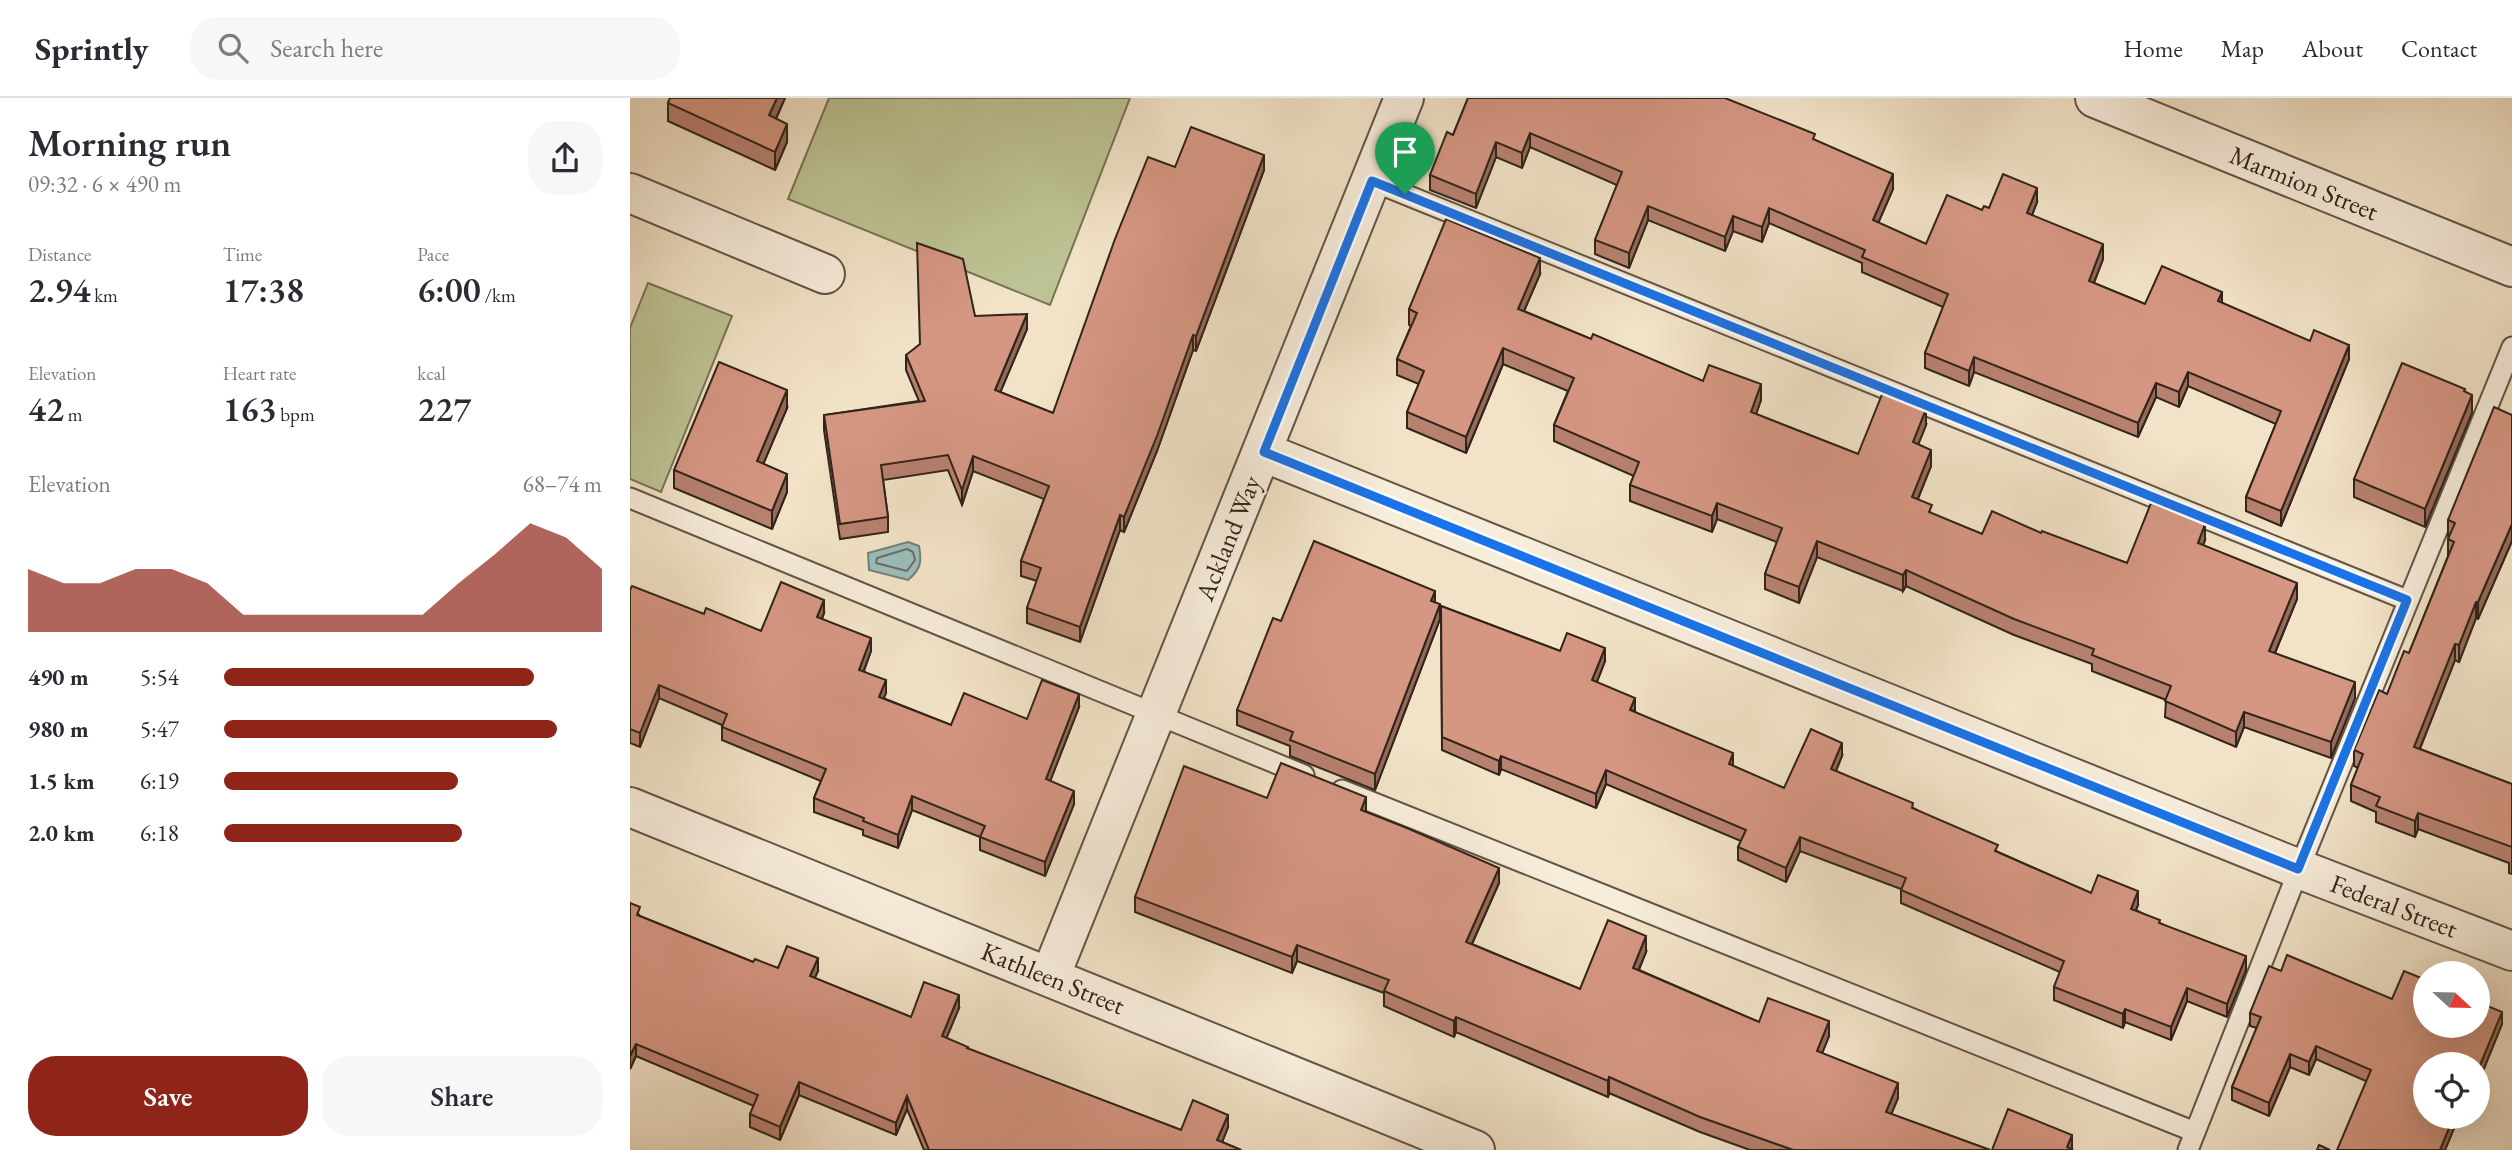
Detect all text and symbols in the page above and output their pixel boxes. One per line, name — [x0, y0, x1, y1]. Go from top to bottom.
search box — [190, 17, 680, 80]
text: Sprintly — [35, 27, 148, 70]
icon: search — [214, 29, 252, 67]
text: Search here — [270, 31, 383, 65]
text: Home — [2123, 33, 2183, 64]
text: Map — [2221, 33, 2264, 64]
text: About — [2302, 33, 2363, 64]
text: Contact — [2401, 33, 2477, 64]
text: Morning run — [28, 118, 231, 167]
button: share — [528, 121, 602, 195]
pin — [1375, 122, 1435, 194]
icon: arrive — [1386, 133, 1424, 171]
street label: Marmion Street — [2225, 138, 2383, 228]
text: 09:32 · 6 × 490 m — [28, 169, 181, 199]
text: Distance — [28, 242, 91, 267]
text: Time — [223, 242, 262, 267]
text: Pace — [417, 242, 449, 267]
text: 2.94 — [28, 267, 90, 312]
text: 17:38 — [223, 267, 304, 312]
text: 6:00 — [417, 267, 481, 312]
text: km — [90, 283, 118, 308]
text: /km — [481, 283, 516, 308]
text: Elevation — [28, 361, 96, 386]
text: Heart rate — [223, 361, 296, 386]
text: kcal — [417, 361, 446, 386]
text: 42 — [28, 386, 64, 431]
text: 163 — [223, 386, 277, 431]
text: 227 — [417, 386, 471, 431]
text: m — [64, 402, 83, 427]
text: bpm — [277, 402, 315, 427]
text: Elevation — [28, 469, 111, 499]
text: 68–74 m — [523, 469, 602, 499]
street label: Ackland Way — [1187, 470, 1269, 607]
text: 490 m — [28, 662, 89, 692]
text: 5:54 — [140, 662, 179, 692]
text: 980 m — [28, 714, 89, 744]
text: 5:47 — [140, 714, 179, 744]
text: 1.5 km — [28, 766, 95, 796]
text: 6:19 — [140, 766, 179, 796]
text: 2.0 km — [28, 818, 95, 848]
text: 6:18 — [140, 818, 179, 848]
street label: Federal Street — [2326, 866, 2462, 946]
street label: Kathleen Street — [976, 934, 1130, 1022]
north arrow — [2413, 961, 2490, 1038]
map controls — [2413, 961, 2490, 1129]
button: locate — [2413, 1052, 2490, 1129]
button: Save — [28, 1056, 308, 1136]
button: Share — [322, 1056, 602, 1136]

